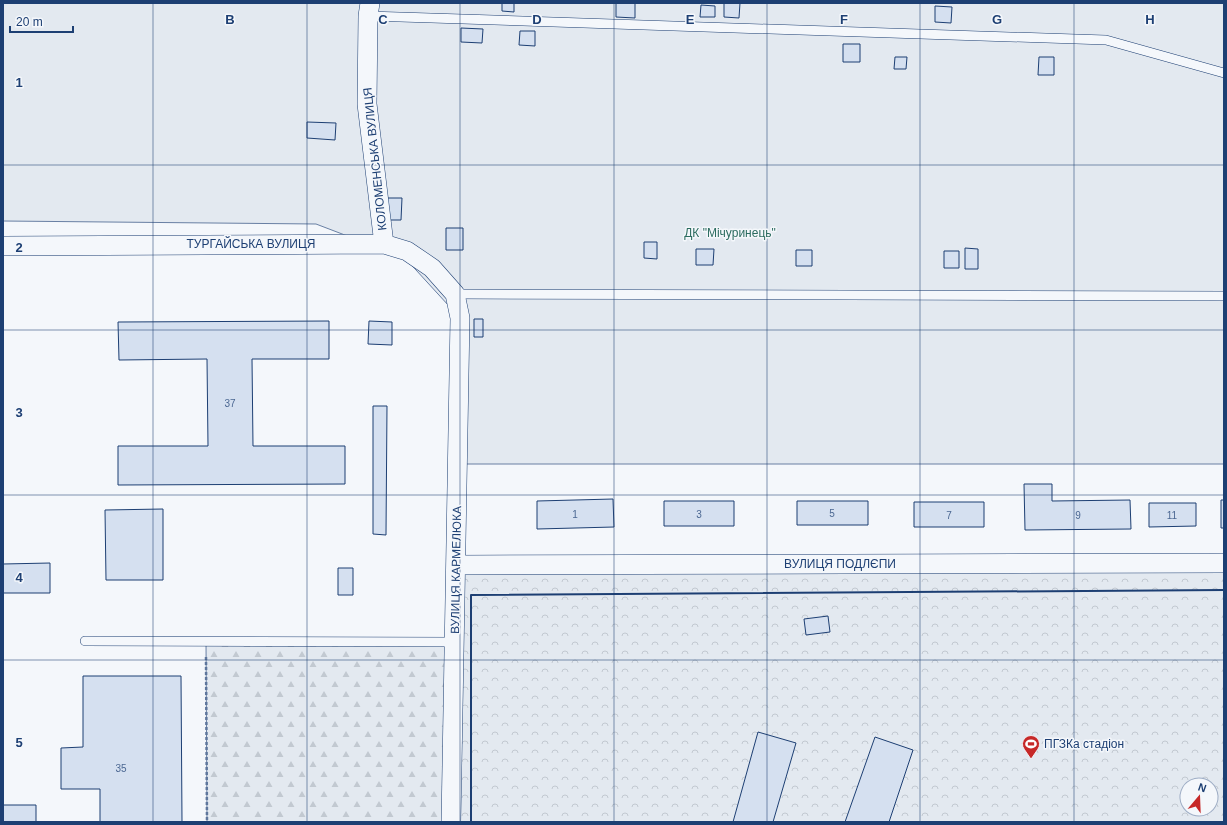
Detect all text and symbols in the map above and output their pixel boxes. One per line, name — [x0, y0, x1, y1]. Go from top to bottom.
scale bar — [10, 8, 73, 34]
text: B — [225, 12, 235, 27]
text: C — [378, 12, 388, 27]
text: D — [532, 12, 542, 27]
text: E — [686, 12, 695, 27]
text: F — [840, 12, 848, 27]
text: G — [992, 12, 1002, 27]
text: H — [1145, 12, 1155, 27]
text: 20 m — [16, 15, 43, 29]
text: 1 — [15, 75, 23, 90]
street label: КОЛОМЕНСЬКА ВУЛИЦЯ — [361, 87, 389, 231]
park label: ДК "Мічуринець" — [684, 226, 776, 240]
street label: ТУРГАЙСЬКА ВУЛИЦЯ — [186, 236, 316, 251]
text: 2 — [15, 240, 23, 255]
house number: 37 — [224, 398, 236, 409]
text: 3 — [15, 405, 23, 420]
street label: ВУЛИЦЯ КАРМЕЛЮКА — [448, 506, 464, 634]
house number: 5 — [829, 508, 835, 519]
house number: 1 — [572, 509, 578, 520]
house number: 3 — [696, 509, 702, 520]
house number: 7 — [946, 510, 952, 521]
house number: 9 — [1075, 510, 1081, 521]
house number: 11 — [1167, 510, 1178, 521]
street label: ВУЛИЦЯ ПОДЛЄПИ — [784, 557, 896, 571]
text: 4 — [15, 570, 23, 585]
sports icon: ПГЗКа стадіон — [1021, 734, 1041, 759]
text: 5 — [15, 735, 23, 750]
place label: ПГЗКа стадіон — [1044, 737, 1124, 751]
house number: 35 — [115, 763, 127, 774]
north arrow — [1179, 777, 1219, 817]
text: N — [1197, 781, 1208, 795]

